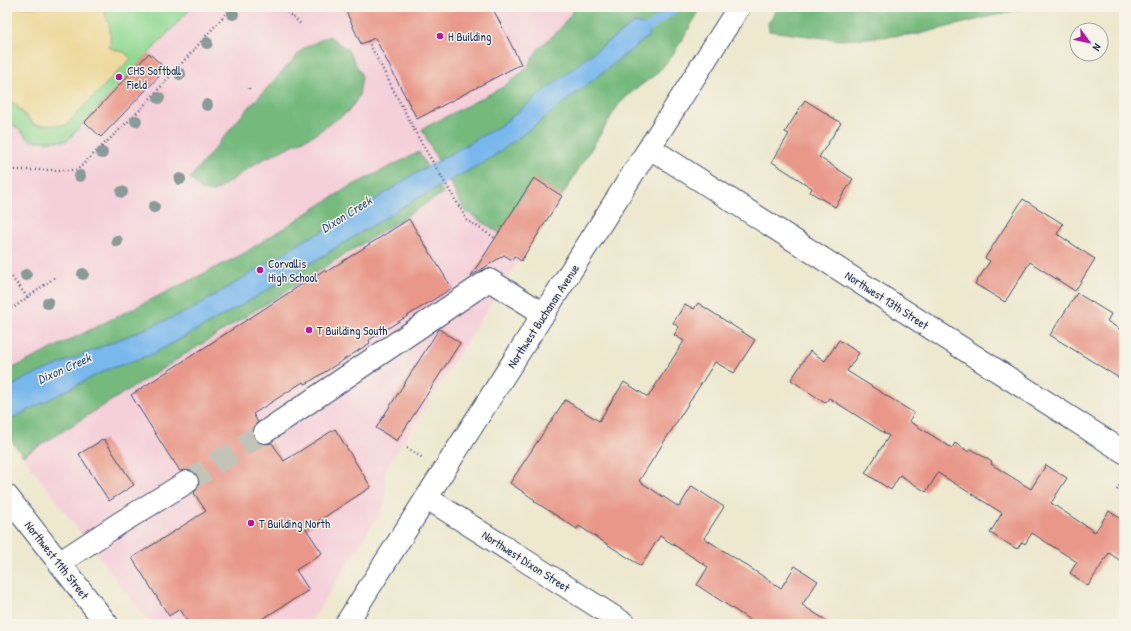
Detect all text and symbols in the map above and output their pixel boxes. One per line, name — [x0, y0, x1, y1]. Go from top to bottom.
north arrow — [1069, 22, 1109, 62]
place label: H Building — [448, 28, 491, 45]
marker: H Building — [435, 31, 445, 41]
text: N — [1090, 41, 1105, 54]
place label: CHS Softball Field — [126, 62, 182, 93]
marker: CHS Softball Field — [114, 72, 124, 82]
water label: Dixon Creek — [317, 190, 376, 237]
place label: Corvallis High School — [268, 255, 318, 286]
street label: Northwest Buchanan Avenue — [503, 261, 583, 371]
marker: Corvallis High School — [255, 265, 265, 275]
street label: Northwest 13th Street — [842, 267, 933, 334]
place label: T Building South — [317, 322, 387, 339]
marker: T Building South — [304, 325, 314, 335]
water label: Dixon Creek — [34, 348, 95, 388]
place label: T Building North — [259, 515, 330, 532]
street label: Northwest 11th Street — [21, 517, 94, 604]
marker: T Building North — [246, 518, 256, 528]
street label: Northwest Dixon Street — [479, 526, 574, 596]

